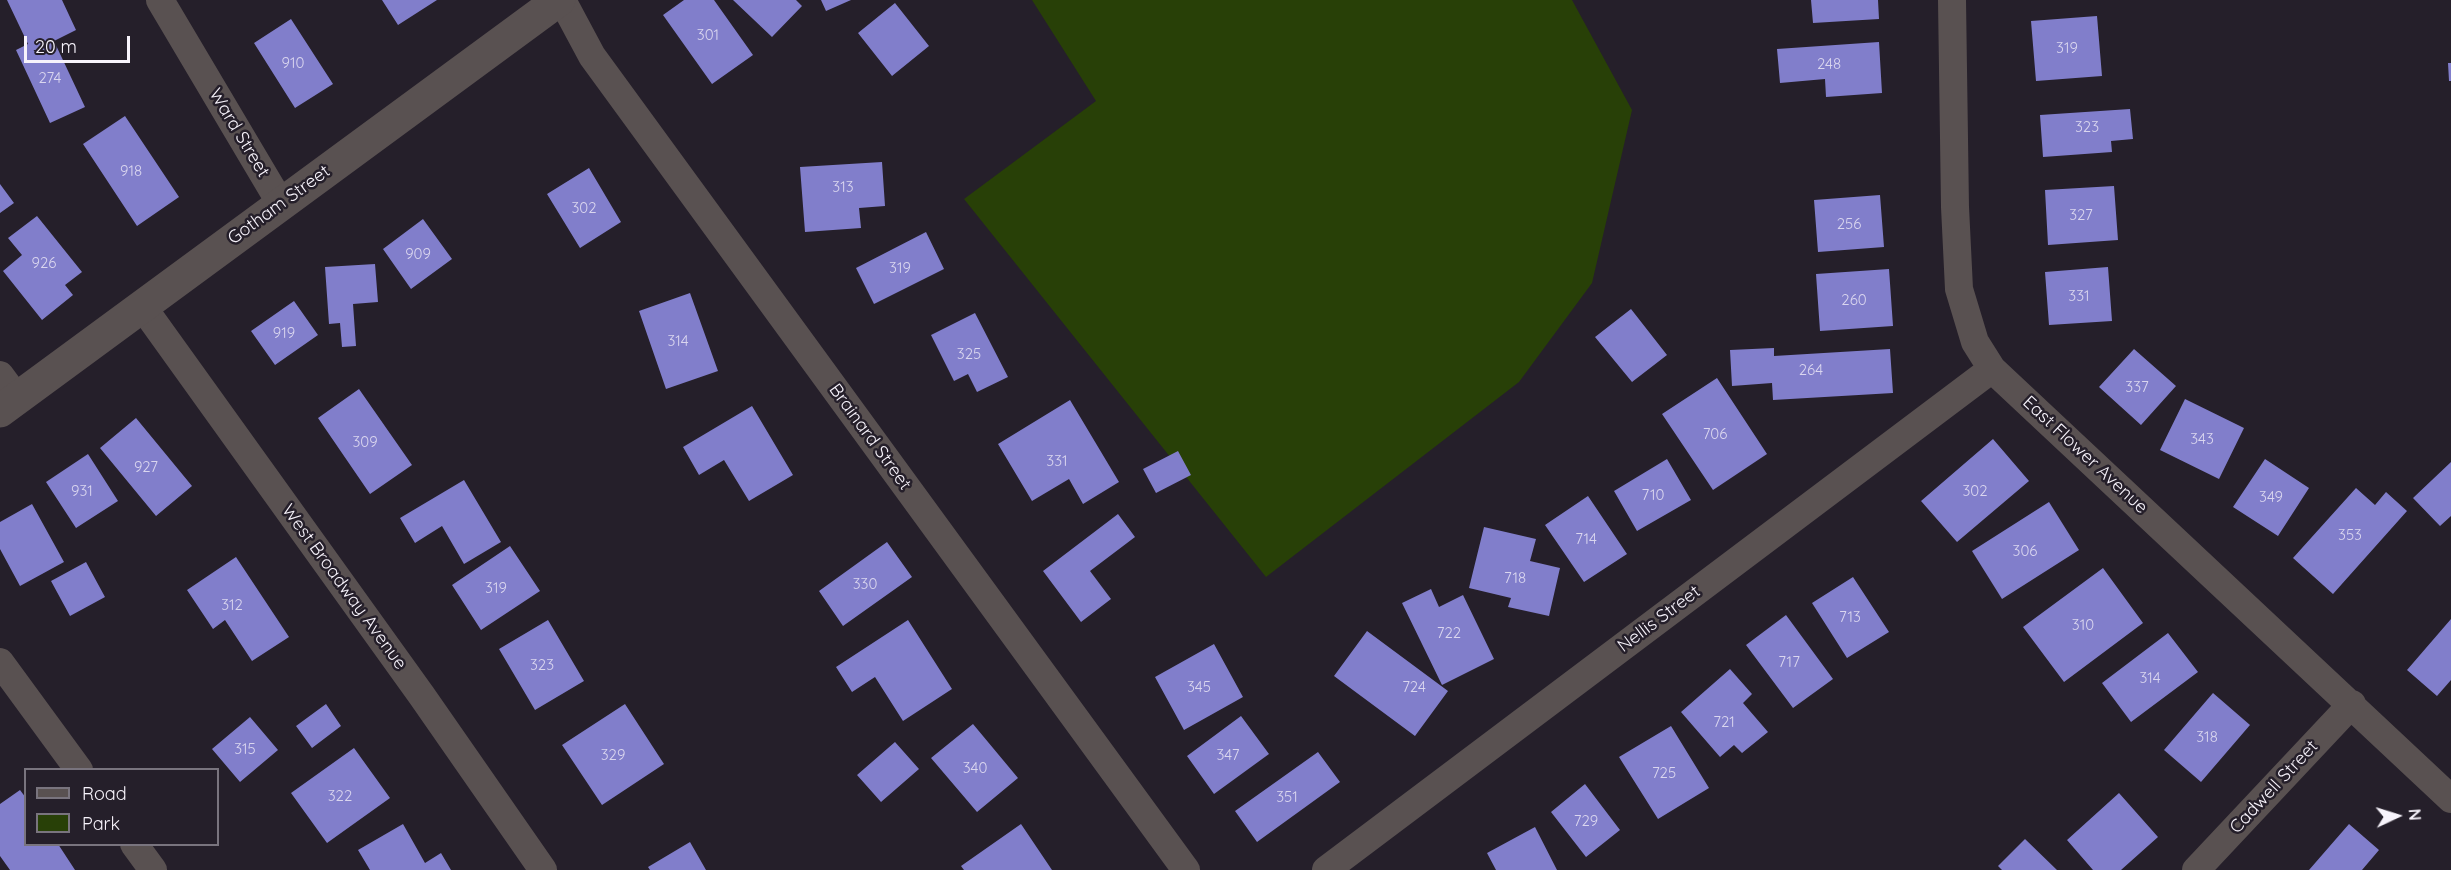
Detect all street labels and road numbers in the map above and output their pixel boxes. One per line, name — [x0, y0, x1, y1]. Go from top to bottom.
street label: Ward Street — [204, 85, 274, 181]
street label: Gotham Street — [224, 161, 334, 249]
street label: Brainard Street — [824, 380, 916, 494]
street label: East Flower Avenue — [2018, 392, 2152, 518]
street label: West Broadway Avenue — [277, 500, 411, 674]
street label: Nellis Street — [1613, 581, 1705, 657]
street label: Cadwell Street — [2225, 736, 2323, 838]

